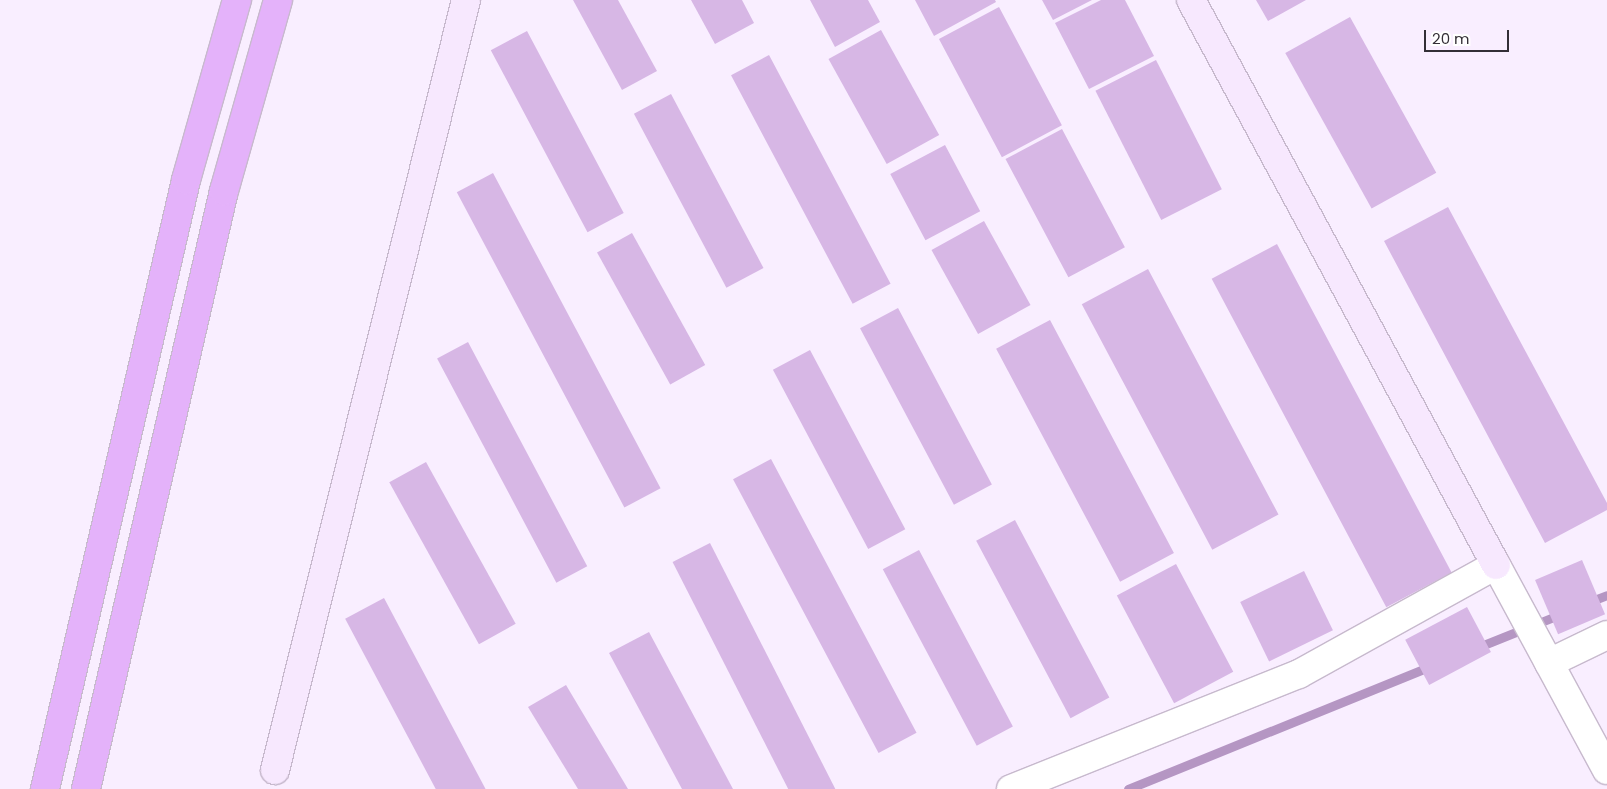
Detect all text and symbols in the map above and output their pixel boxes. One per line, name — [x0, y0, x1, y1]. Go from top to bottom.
scale bar — [1427, 20, 1512, 52]
text: 20 m — [1432, 28, 1470, 49]

